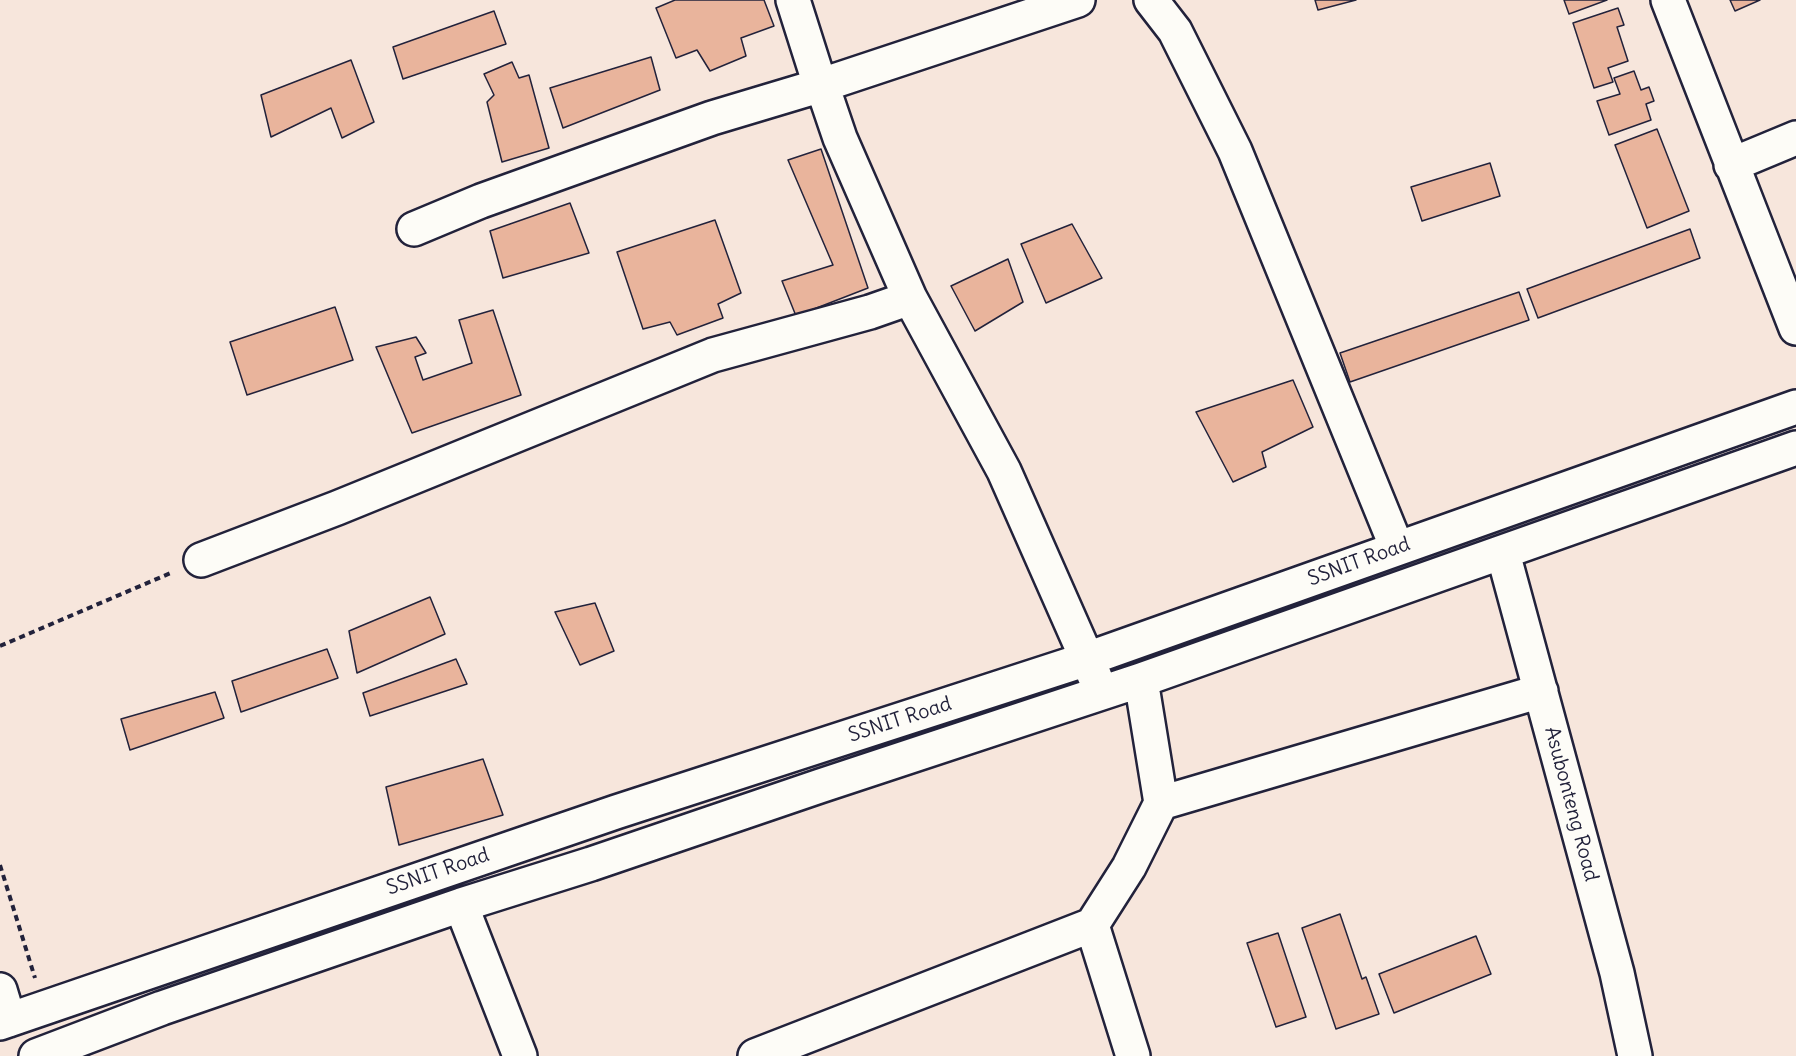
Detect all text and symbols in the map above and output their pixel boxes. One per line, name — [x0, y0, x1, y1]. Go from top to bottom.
street label: SSNIT Road — [1305, 532, 1413, 592]
street label: SSNIT Road — [845, 692, 955, 748]
street label: Asubonteng Road — [1539, 724, 1603, 884]
street label: SSNIT Road — [384, 843, 492, 901]

